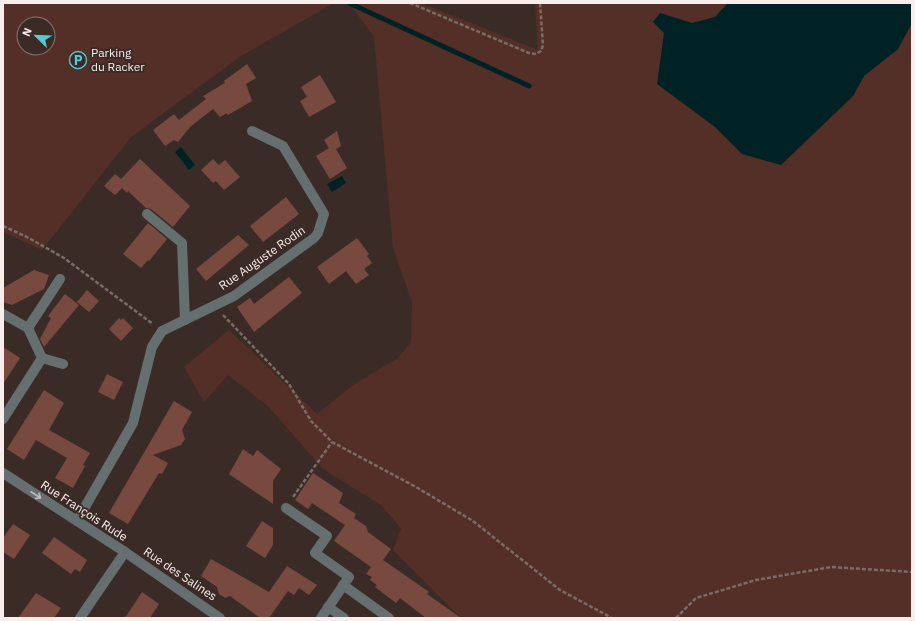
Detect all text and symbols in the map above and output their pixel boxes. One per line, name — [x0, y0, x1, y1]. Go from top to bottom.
north arrow — [16, 16, 56, 56]
text: N — [19, 26, 35, 38]
place label: Parking du Racker — [91, 45, 145, 74]
parking icon: Parking du Racker — [68, 50, 88, 70]
street label: Rue Auguste Rodin — [216, 222, 308, 293]
street label: Rue François Rude — [38, 477, 131, 544]
one-way arrow — [30, 491, 42, 499]
street label: Rue des Salines — [141, 544, 220, 604]

